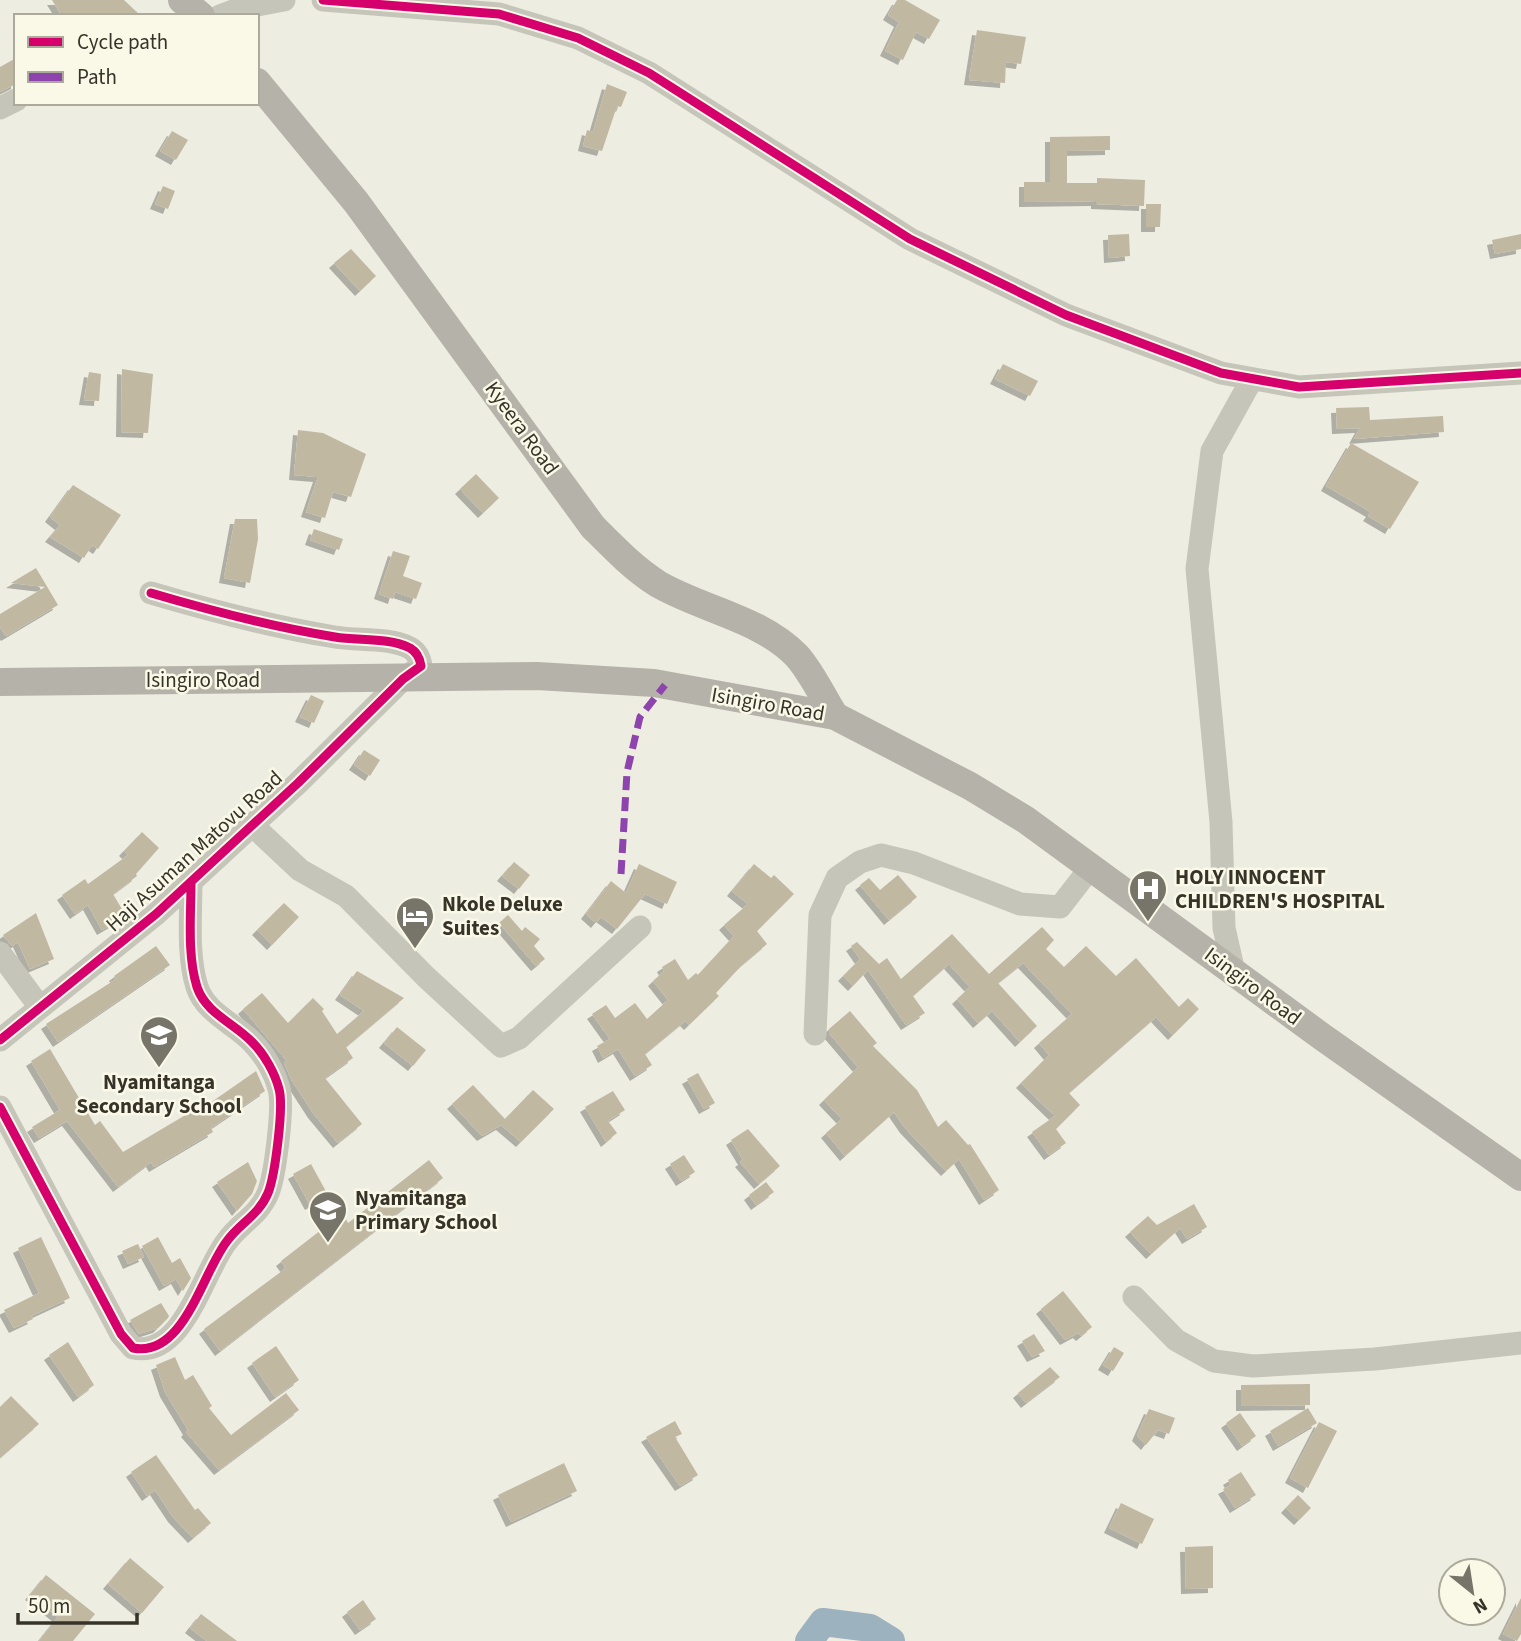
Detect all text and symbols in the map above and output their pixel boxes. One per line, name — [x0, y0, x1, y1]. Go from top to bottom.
legend — [14, 14, 259, 105]
text: Cycle path — [77, 27, 168, 57]
text: Path — [77, 62, 117, 92]
street label: Kyeera Road — [478, 375, 566, 481]
street label: Isingiro Road — [146, 665, 260, 695]
street label: Isingiro Road — [709, 679, 827, 729]
street label: Haji Asuman Matovu Road — [99, 763, 289, 939]
place label: HOLY INNOCENT CHILDREN'S HOSPITAL — [1175, 862, 1385, 916]
hospital icon: HOLY INNOCENT CHILDREN'S HOSPITAL — [1127, 868, 1169, 923]
place label: Nkole Deluxe Suites — [442, 889, 563, 943]
hotel icon: Nkole Deluxe Suites — [394, 895, 436, 950]
street label: Isingiro Road — [1198, 940, 1308, 1032]
school or university icon: Nyamitanga Secondary School — [138, 1014, 180, 1069]
place label: Nyamitanga Secondary School — [76, 1067, 242, 1121]
place label: Nyamitanga Primary School — [355, 1183, 497, 1237]
school or university icon: Nyamitanga Primary School — [307, 1189, 349, 1244]
north arrow — [1437, 1557, 1507, 1627]
scale bar — [18, 1582, 136, 1626]
text: 50 m — [28, 1591, 70, 1621]
text: N — [1468, 1591, 1492, 1620]

